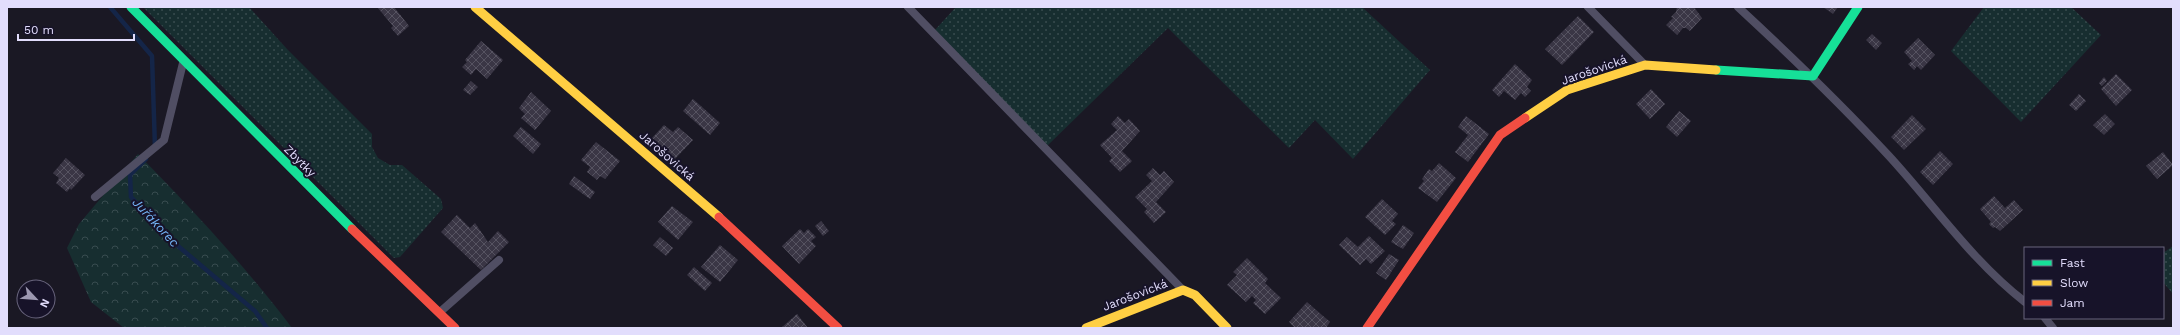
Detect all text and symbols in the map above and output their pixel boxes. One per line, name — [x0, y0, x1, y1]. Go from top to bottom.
scale bar — [18, 16, 134, 42]
text: 50 m — [24, 23, 54, 37]
street label: Jarošovická — [1559, 52, 1629, 88]
street label: Jarošovická — [637, 128, 698, 184]
street label: Zbytky — [281, 142, 319, 180]
water label: Juřákorec — [129, 195, 182, 250]
legend — [2024, 247, 2164, 319]
text: Fast — [2060, 256, 2085, 270]
street label: Jarošovická — [1101, 276, 1170, 314]
text: Slow — [2060, 276, 2088, 290]
north arrow — [16, 279, 56, 319]
text: Jam — [2060, 296, 2085, 310]
text: N — [37, 297, 52, 310]

